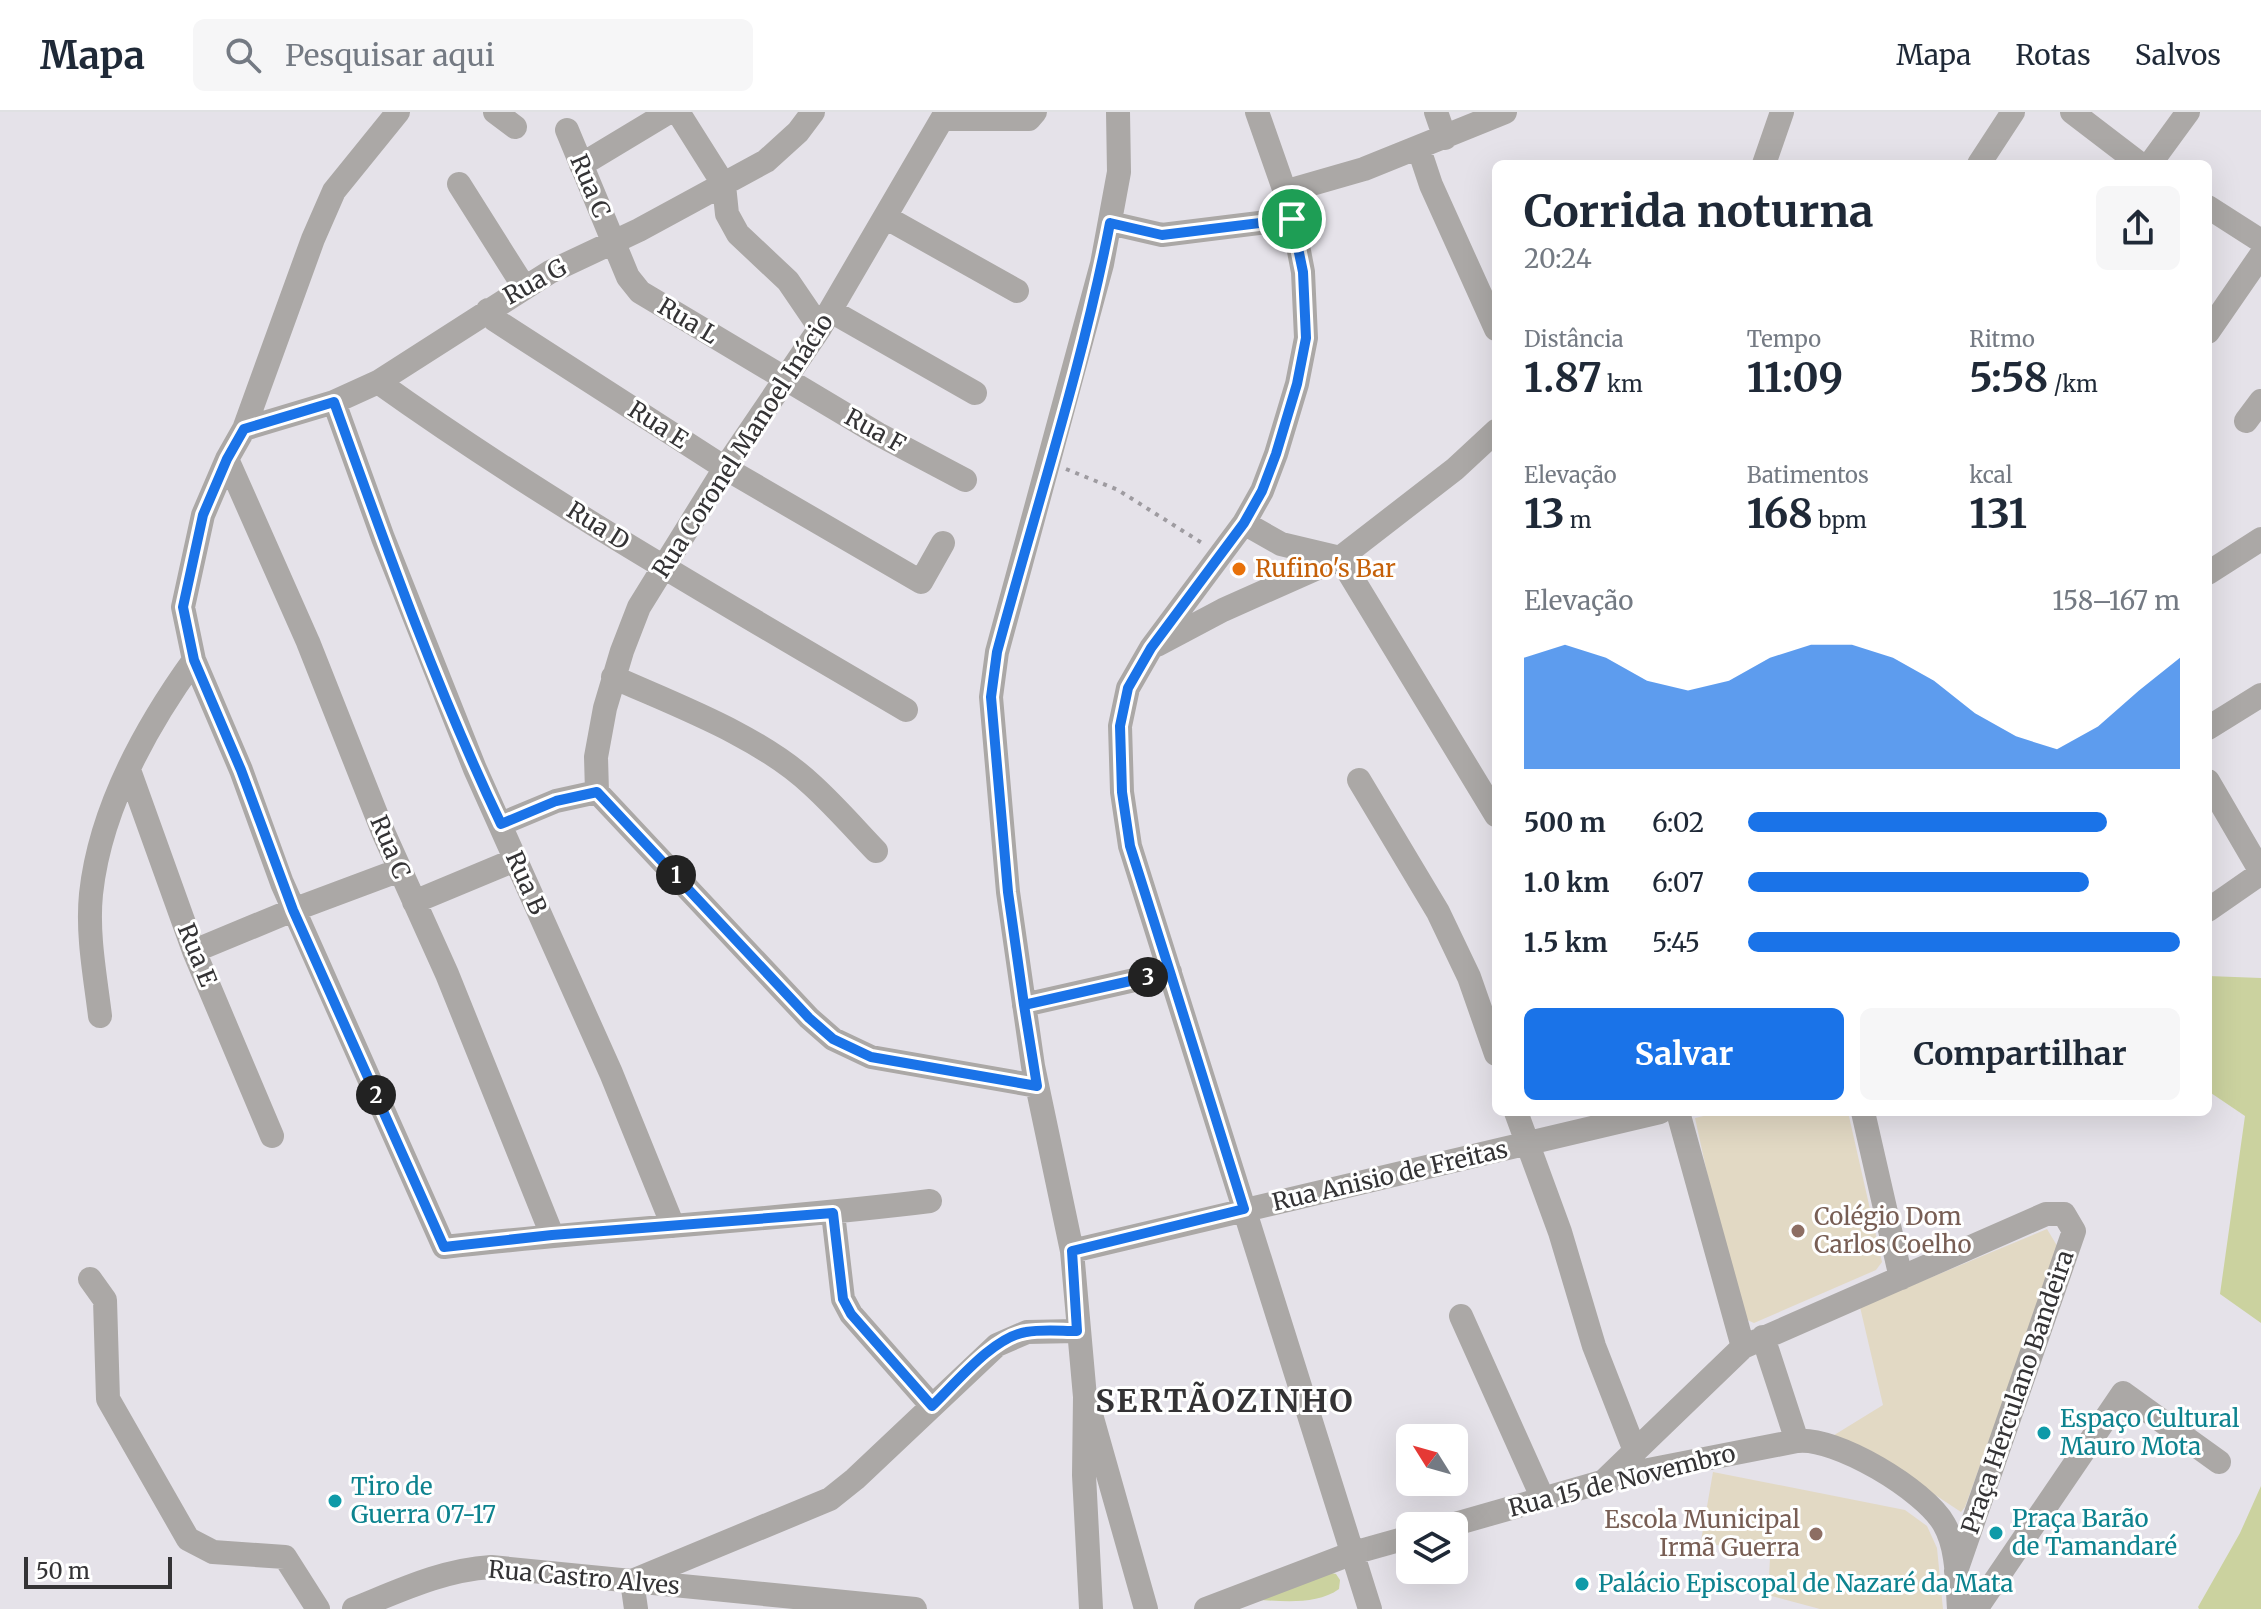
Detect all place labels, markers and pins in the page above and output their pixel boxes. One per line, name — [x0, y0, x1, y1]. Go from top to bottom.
pin — [1258, 185, 1326, 253]
place label: Rufino's Bar — [1255, 553, 1396, 584]
marker: Rufino's Bar — [1230, 560, 1248, 578]
pin: 1 — [656, 855, 696, 895]
pin: 3 — [1128, 957, 1168, 997]
pin: 2 — [356, 1075, 396, 1115]
place label: Colégio Dom Carlos Coelho — [1814, 1201, 1971, 1260]
marker: Colégio Dom Carlos Coelho — [1789, 1222, 1807, 1240]
place label: Espaço Cultural Mauro Mota — [2060, 1403, 2240, 1462]
marker: Espaço Cultural Mauro Mota — [2035, 1424, 2053, 1442]
place label: Tiro de Guerra 07-17 — [351, 1471, 496, 1530]
marker: Tiro de Guerra 07-17 — [326, 1492, 344, 1510]
place label: Praça Barão de Tamandaré — [2012, 1503, 2177, 1562]
place label: Escola Municipal Irmã Guerra — [1604, 1504, 1800, 1563]
marker: Praça Barão de Tamandaré — [1987, 1524, 2005, 1542]
marker: Escola Municipal Irmã Guerra — [1807, 1525, 1825, 1543]
place label: Palácio Episcopal de Nazaré da Mata — [1598, 1568, 2013, 1599]
marker: Palácio Episcopal de Nazaré da Mata — [1573, 1575, 1591, 1593]

